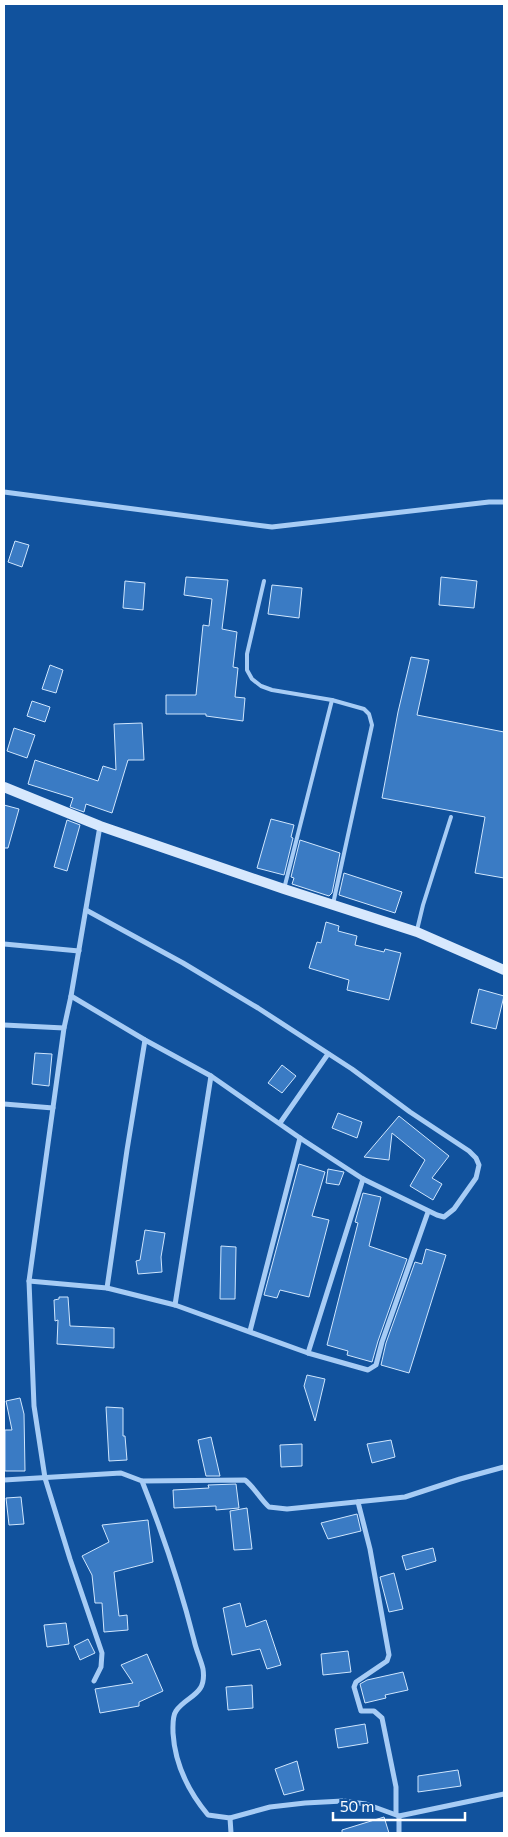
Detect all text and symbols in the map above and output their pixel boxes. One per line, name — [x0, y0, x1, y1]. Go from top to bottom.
scale bar — [333, 1790, 466, 1822]
text: 50 m — [340, 1797, 374, 1815]

